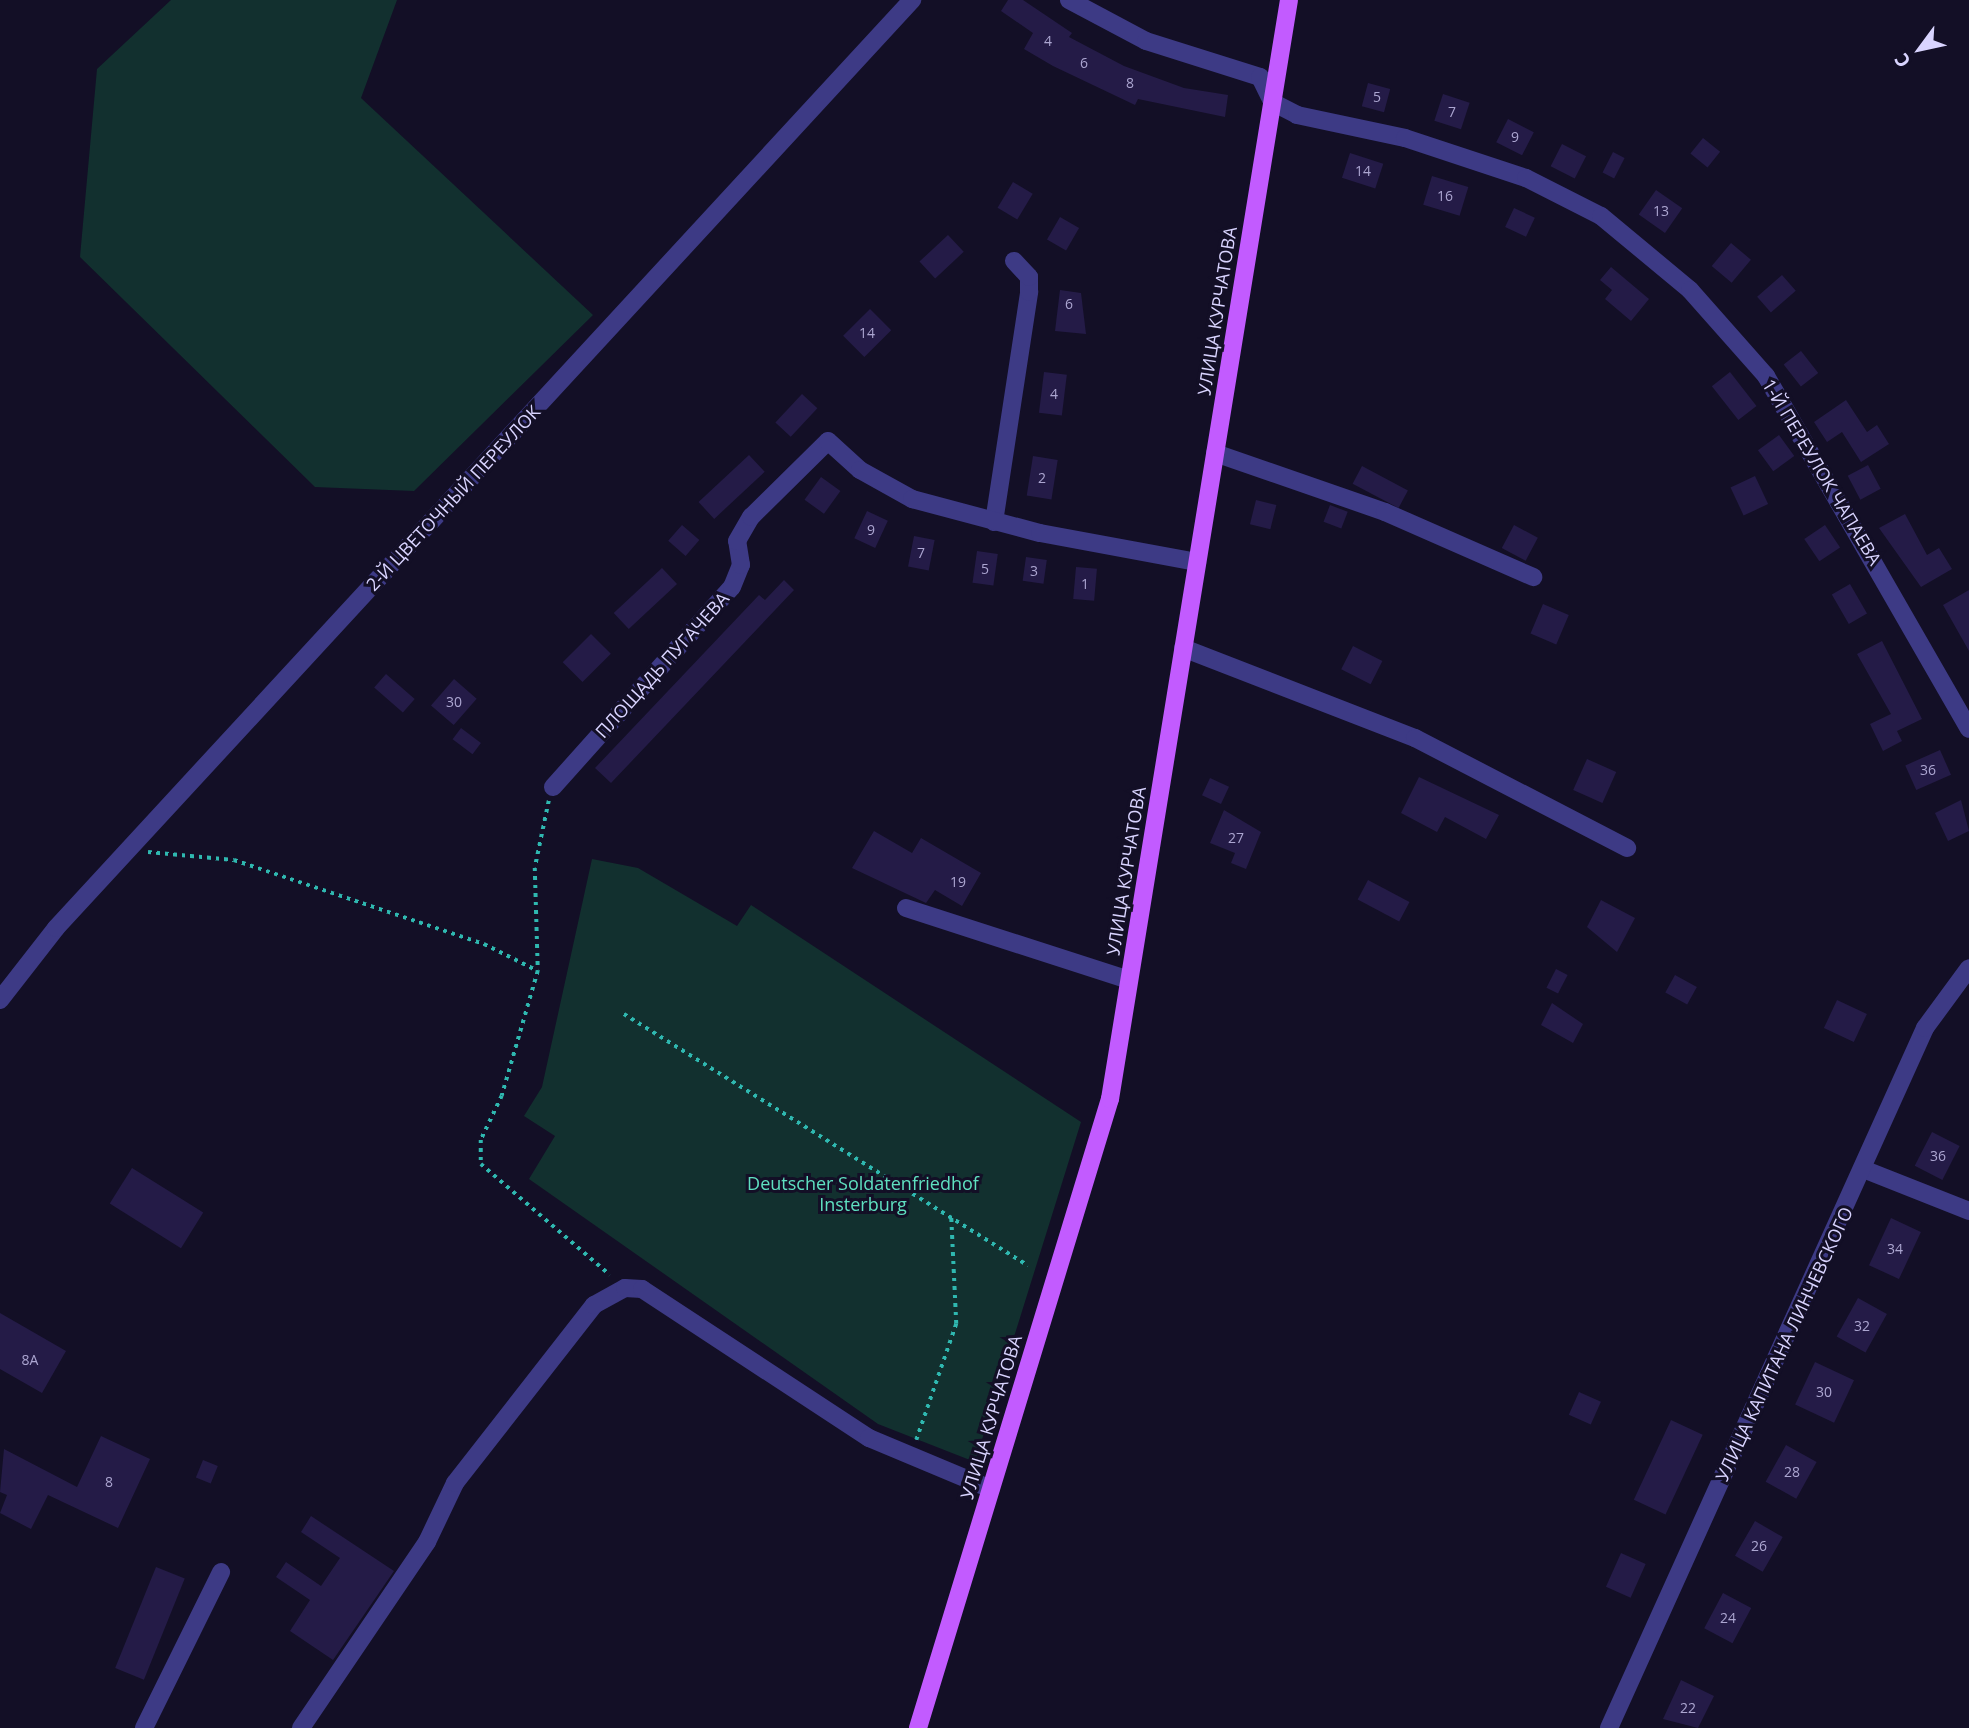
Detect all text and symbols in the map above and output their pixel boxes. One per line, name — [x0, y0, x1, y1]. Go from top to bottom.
north arrow — [1885, 14, 1955, 84]
house number: 4 — [1044, 33, 1052, 49]
text: С — [1888, 48, 1917, 73]
house number: 6 — [1080, 55, 1088, 71]
house number: 8 — [1126, 75, 1134, 91]
house number: 5 — [1373, 89, 1381, 105]
house number: 7 — [1448, 104, 1456, 120]
house number: 9 — [1511, 129, 1519, 145]
house number: 14 — [1355, 163, 1371, 179]
house number: 16 — [1437, 188, 1453, 204]
house number: 13 — [1653, 203, 1669, 219]
street label: УЛИЦА КУРЧАТОВА — [1193, 225, 1241, 397]
house number: 6 — [1065, 296, 1073, 312]
house number: 14 — [859, 325, 875, 341]
street label: 1-Й ПЕРЕУЛОК ЧАПАЕВА — [1758, 375, 1886, 569]
house number: 4 — [1050, 386, 1058, 402]
street label: 2-Й ЦВЕТОЧНЫЙ ПЕРЕУЛОК — [361, 401, 545, 595]
house number: 2 — [1038, 470, 1046, 486]
house number: 9 — [867, 522, 875, 538]
house number: 7 — [917, 545, 925, 561]
house number: 5 — [981, 561, 989, 577]
house number: 3 — [1030, 563, 1038, 579]
house number: 1 — [1081, 576, 1089, 592]
street label: ПЛОЩАДЬ ПУГАЧЕВА — [591, 588, 733, 742]
house number: 30 — [446, 694, 462, 710]
house number: 36 — [1920, 762, 1936, 778]
street label: УЛИЦА КУРЧАТОВА — [1102, 785, 1150, 957]
house number: 27 — [1228, 830, 1244, 846]
house number: 19 — [950, 874, 966, 890]
house number: 36 — [1930, 1148, 1946, 1164]
park label: Deutscher Soldatenfriedhof Insterburg — [747, 1173, 979, 1216]
street label: УЛИЦА КАПИТАНА ЛИНЧЕВСКОГО — [1711, 1204, 1857, 1484]
house number: 34 — [1887, 1241, 1903, 1257]
house number: 32 — [1854, 1318, 1870, 1334]
street label: УЛИЦА КУРЧАТОВА — [956, 1332, 1026, 1502]
house number: 8А — [22, 1352, 38, 1368]
house number: 30 — [1816, 1384, 1832, 1400]
house number: 28 — [1784, 1464, 1800, 1480]
house number: 8 — [105, 1474, 113, 1490]
house number: 26 — [1751, 1538, 1767, 1554]
house number: 24 — [1720, 1610, 1736, 1626]
house number: 22 — [1680, 1700, 1696, 1716]

